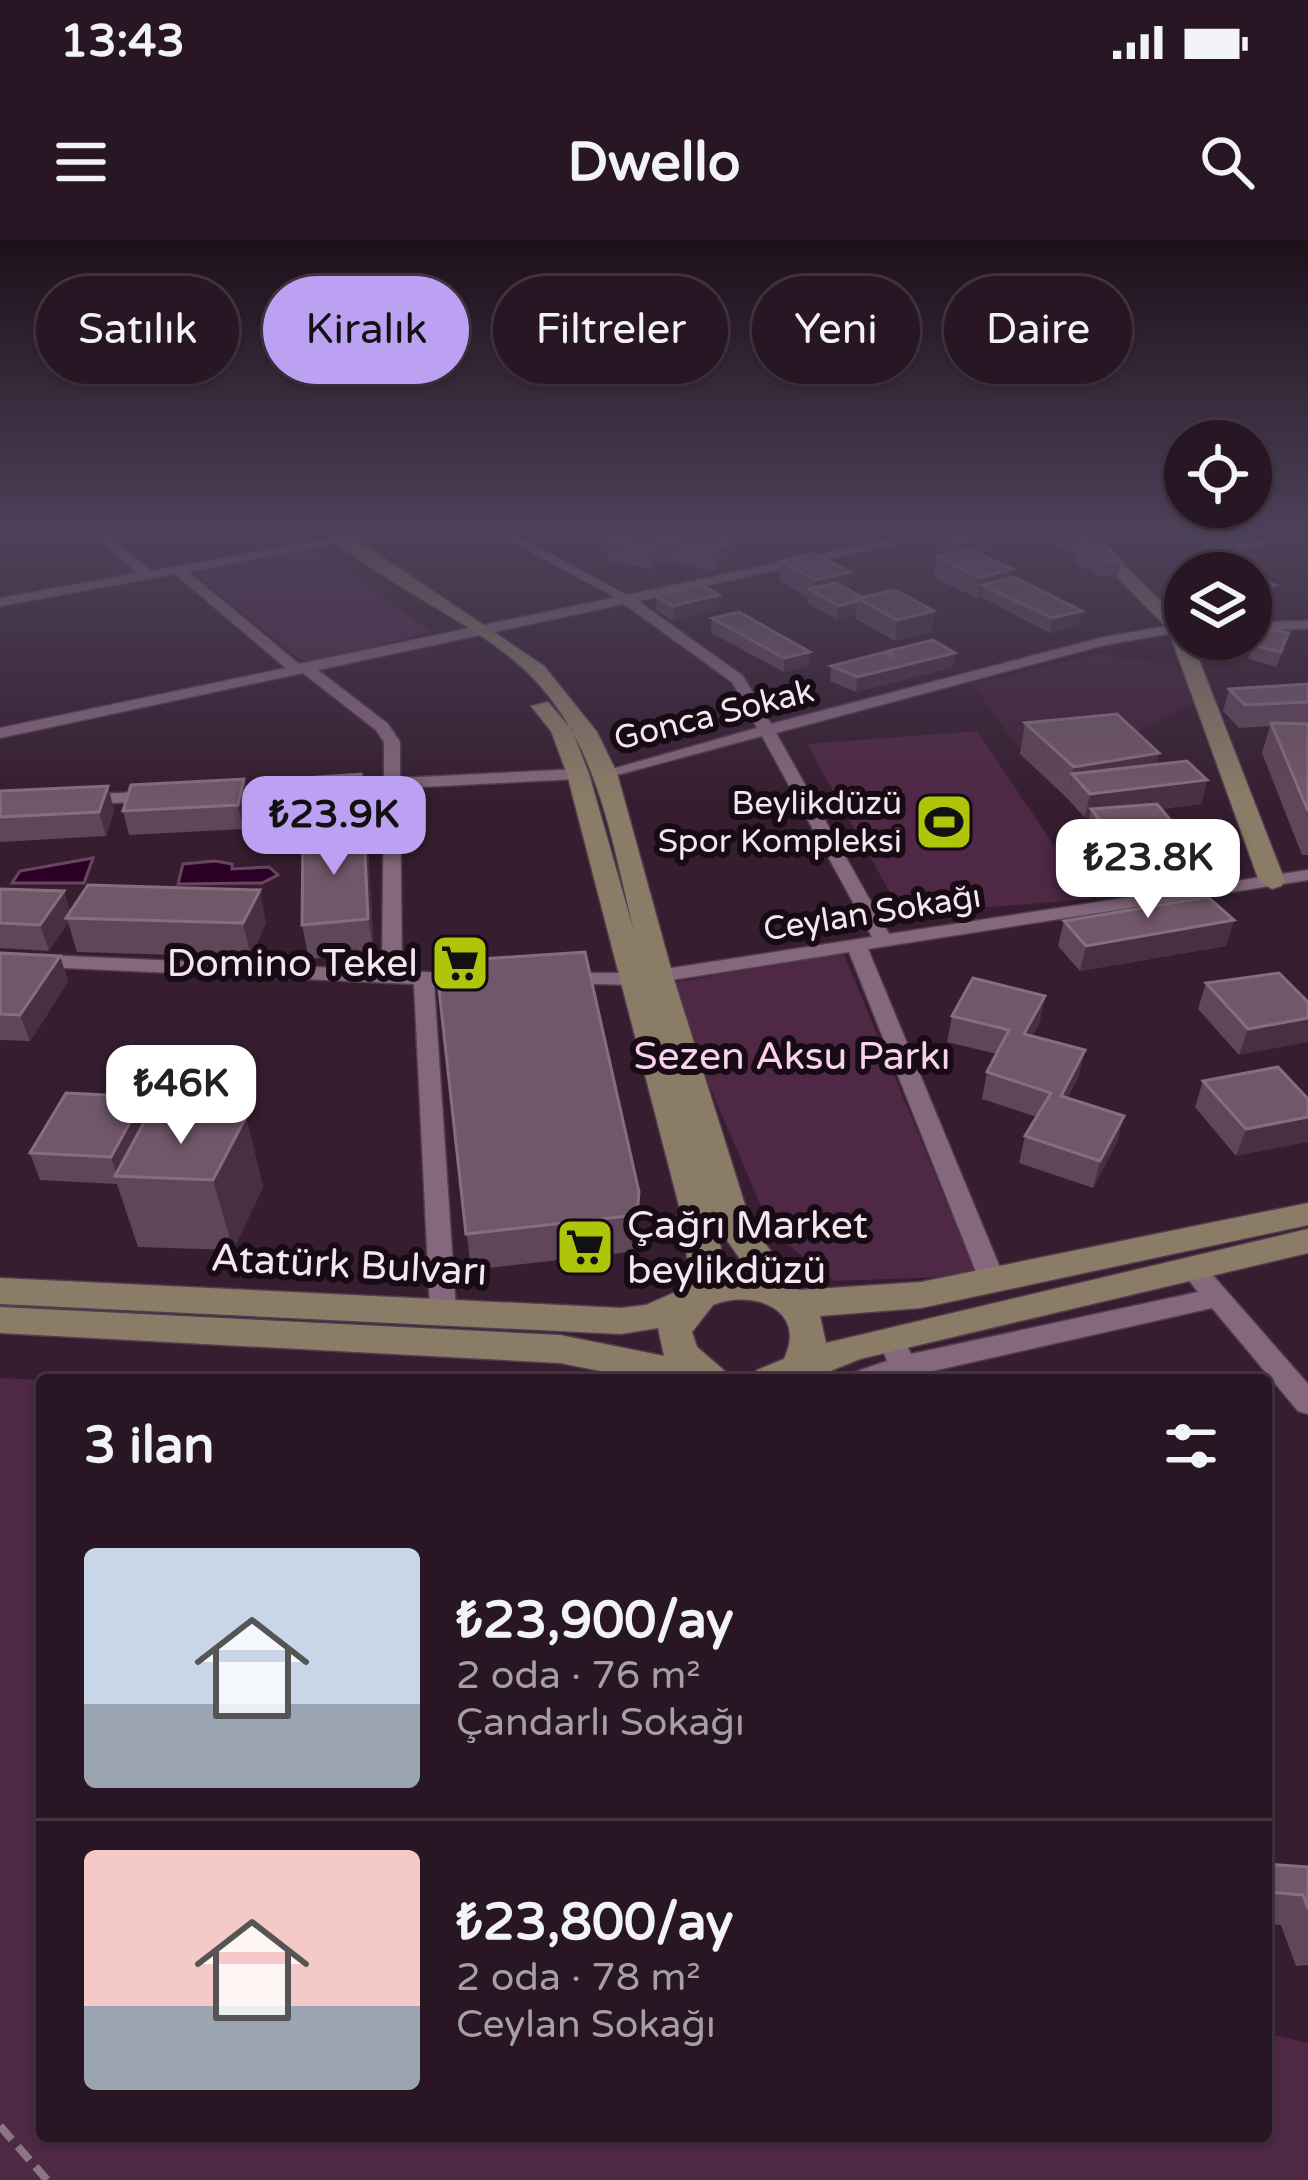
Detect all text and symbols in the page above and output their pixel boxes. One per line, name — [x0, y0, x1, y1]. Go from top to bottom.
text: 13:43 — [60, 15, 185, 69]
icon: menu — [48, 129, 114, 195]
icon: search — [1194, 129, 1260, 195]
text: Dwello — [567, 130, 741, 195]
chip: Satılık — [36, 276, 239, 384]
chip: Kiralık — [263, 276, 469, 384]
chip: Filtreler — [493, 276, 728, 384]
chip: Yeni — [752, 276, 920, 384]
chip: Daire — [944, 276, 1132, 384]
map controls — [1164, 420, 1272, 660]
button: locate — [1164, 420, 1272, 528]
button: layers — [1164, 552, 1272, 660]
street label: Gonca Sokak — [610, 671, 818, 759]
pin: ₺23.9K — [236, 776, 432, 878]
place label: Beylikdüzü Spor Kompleksi — [658, 784, 902, 861]
text: ₺23.9K — [269, 791, 399, 838]
sports icon: Beylikdüzü Spor Kompleksi — [913, 791, 975, 853]
pin: ₺23.8K — [1050, 819, 1246, 921]
text: ₺23.8K — [1083, 834, 1213, 881]
street label: Ceylan Sokağı — [760, 877, 984, 949]
supermarket icon: Domino Tekel — [429, 932, 491, 994]
place label: Domino Tekel — [167, 940, 418, 987]
park label: Sezen Aksu Parkı — [633, 1033, 951, 1080]
pin: ₺46K — [110, 1045, 252, 1147]
text: ₺46K — [133, 1060, 229, 1107]
place label: Çağrı Market beylikdüzü — [627, 1202, 868, 1294]
supermarket icon: Çağrı Market beylikdüzü — [554, 1216, 616, 1278]
street label: Atatürk Bulvarı — [210, 1234, 488, 1296]
icon: filters — [1158, 1413, 1224, 1479]
text: 3 ilan — [84, 1415, 214, 1477]
text: ₺23,900/ay — [456, 1590, 734, 1652]
icon: home — [180, 1596, 324, 1740]
text: 2 oda · 76 m² — [456, 1652, 701, 1699]
text: Çandarlı Sokağı — [456, 1699, 745, 1746]
text: ₺23,800/ay — [456, 1892, 733, 1954]
icon: home — [180, 1898, 324, 2042]
text: 2 oda · 78 m² — [456, 1954, 701, 2001]
text: Ceylan Sokağı — [456, 2001, 716, 2048]

